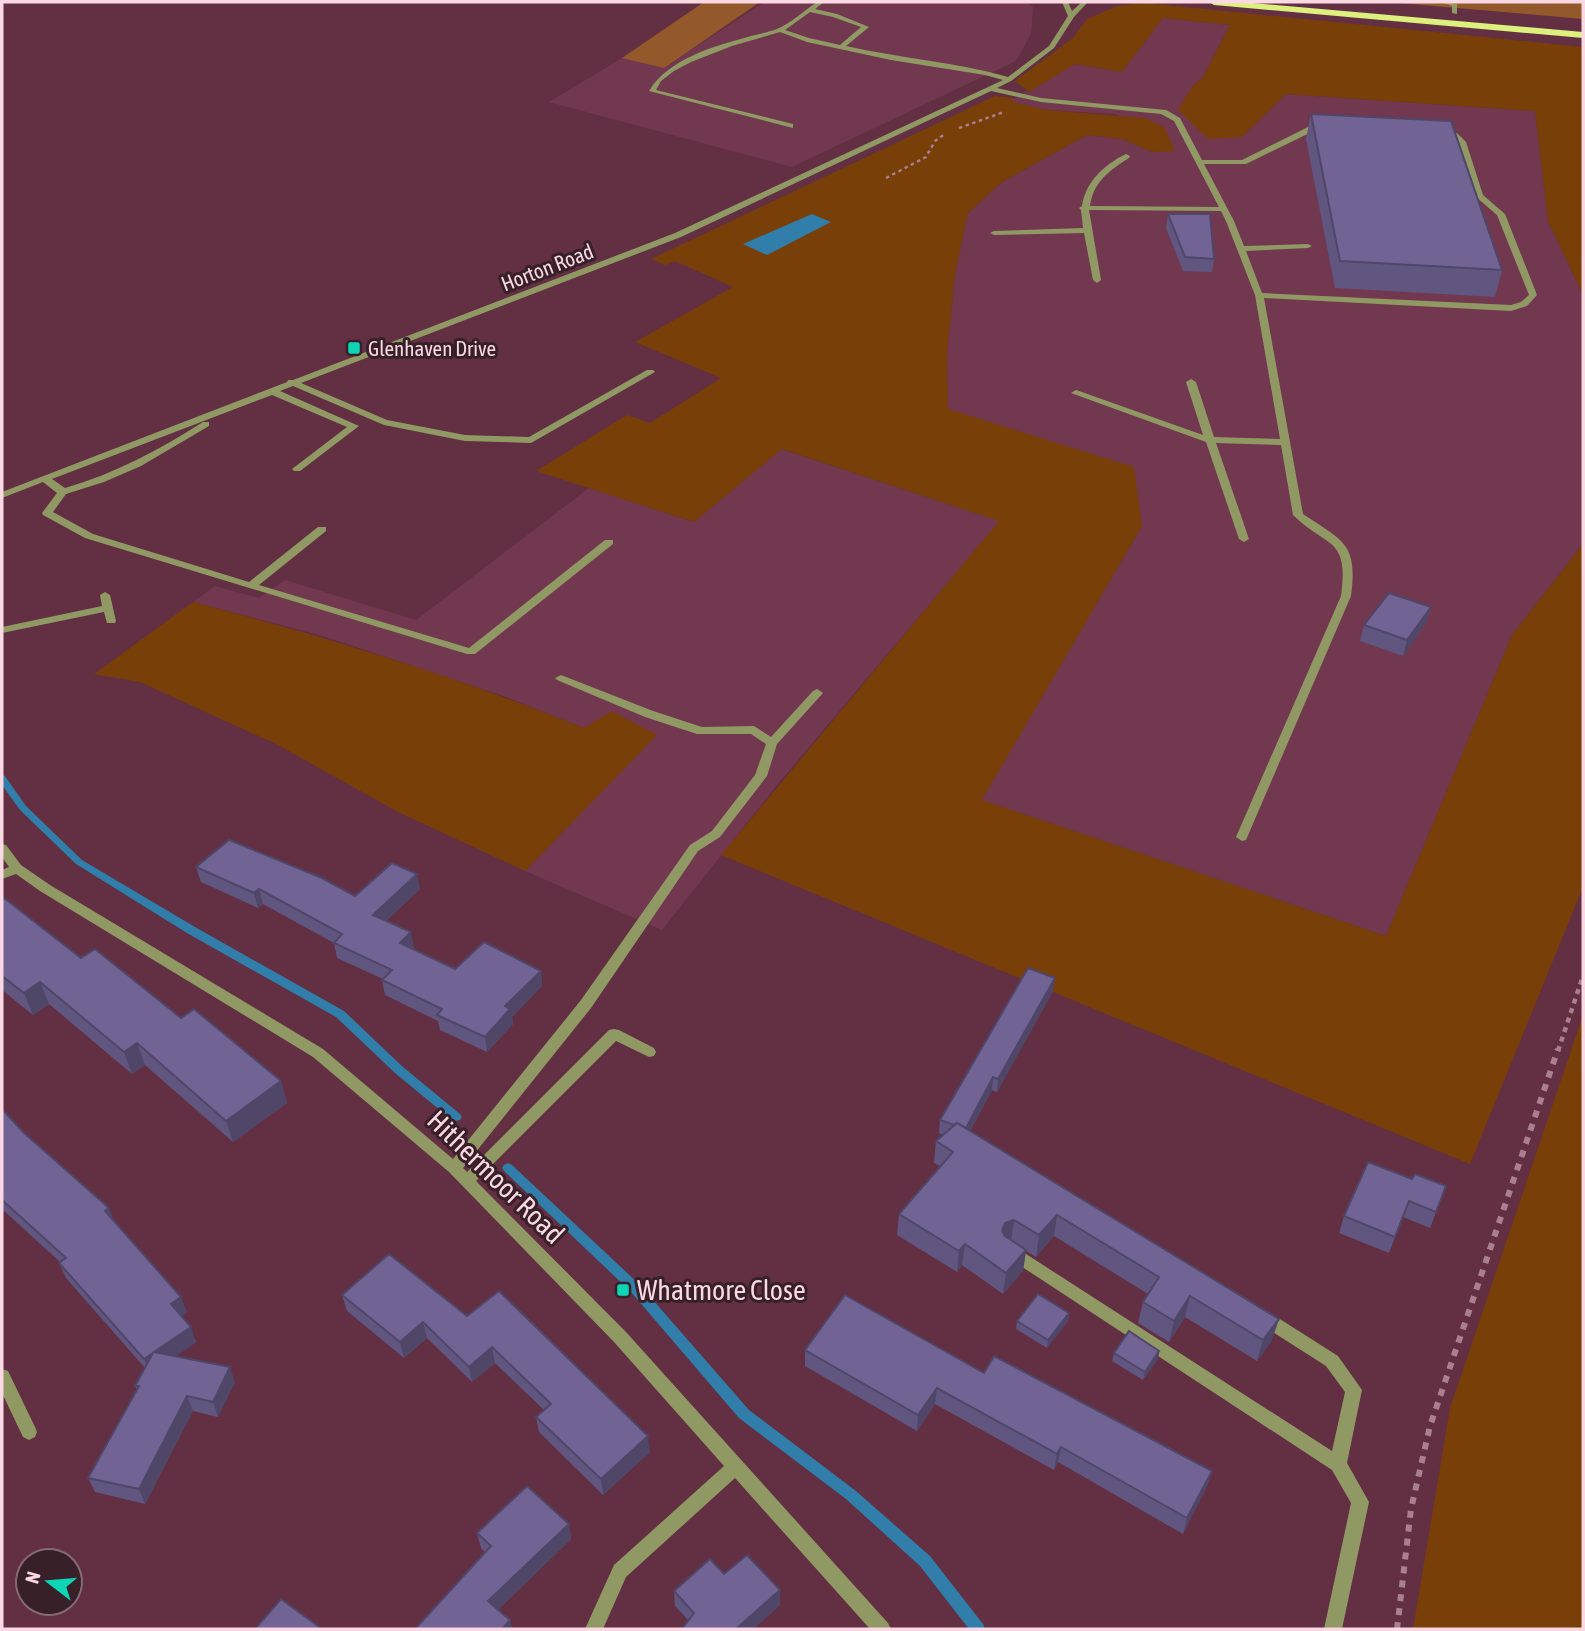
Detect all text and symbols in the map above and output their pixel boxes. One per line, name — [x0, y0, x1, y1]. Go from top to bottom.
street label: Horton Road — [497, 238, 597, 296]
place label: Glenhaven Drive — [368, 336, 496, 360]
marker: Glenhaven Drive — [346, 340, 362, 356]
street label: Hithermoor Road — [421, 1104, 571, 1250]
place label: Whatmore Close — [637, 1274, 806, 1306]
marker: Whatmore Close — [615, 1282, 631, 1298]
north arrow — [14, 1547, 84, 1617]
text: N — [21, 1569, 45, 1586]

